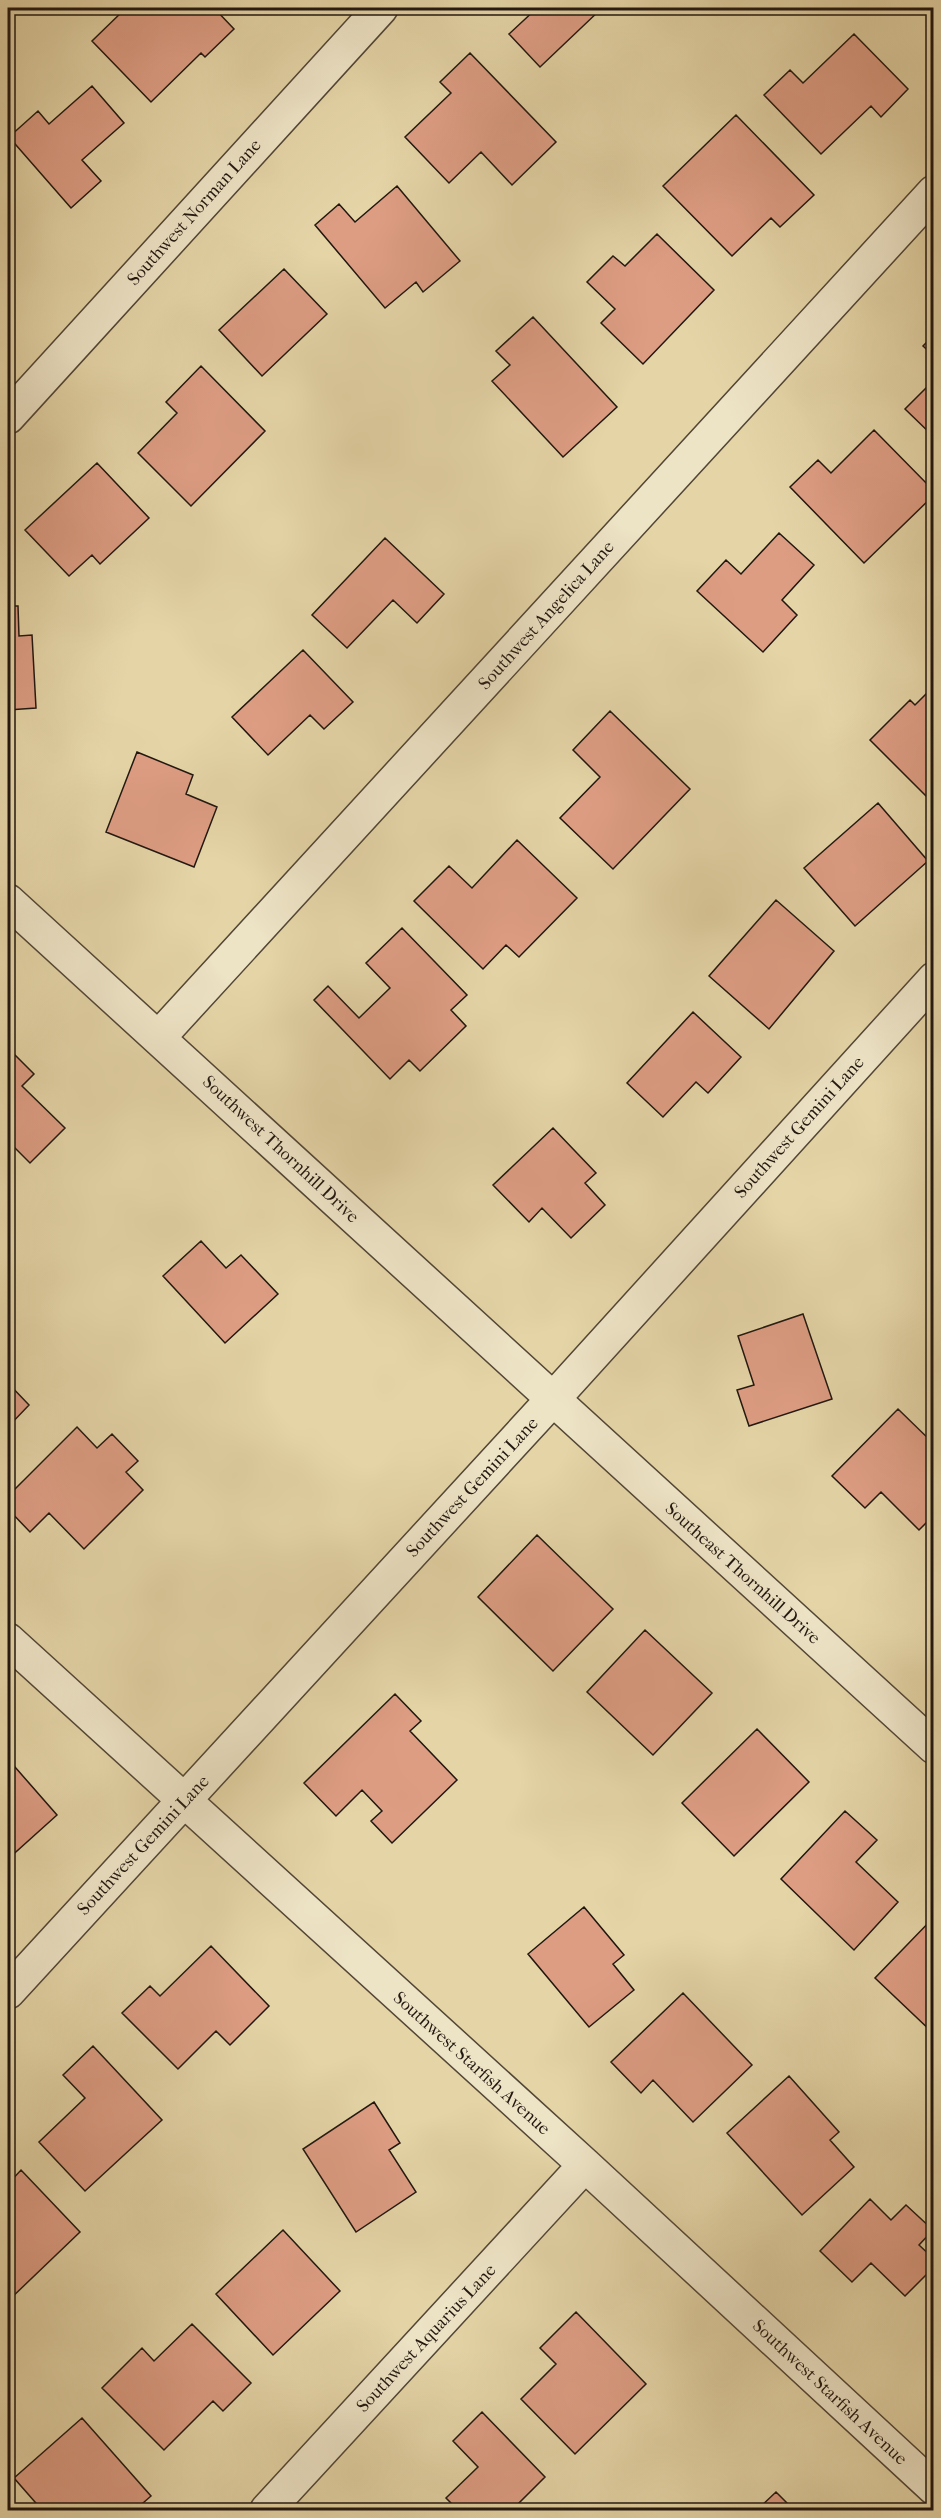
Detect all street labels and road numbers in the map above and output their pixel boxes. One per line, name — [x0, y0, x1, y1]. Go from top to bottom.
street label: Southwest Norman Lane — [123, 135, 266, 290]
street label: Southwest Angelica Lane — [474, 537, 619, 694]
street label: Southwest Gemini Lane — [730, 1052, 869, 1203]
street label: Southwest Thornhill Drive — [198, 1071, 363, 1227]
street label: Southwest Gemini Lane — [402, 1413, 543, 1562]
street label: Southeast Thornhill Drive — [661, 1498, 825, 1649]
street label: Southwest Gemini Lane — [73, 1771, 214, 1920]
street label: Southwest Starfish Avenue — [389, 1987, 554, 2139]
street label: Southwest Aquarius Lane — [352, 2260, 501, 2417]
street label: Southwest Starfish Avenue — [748, 2315, 911, 2470]

